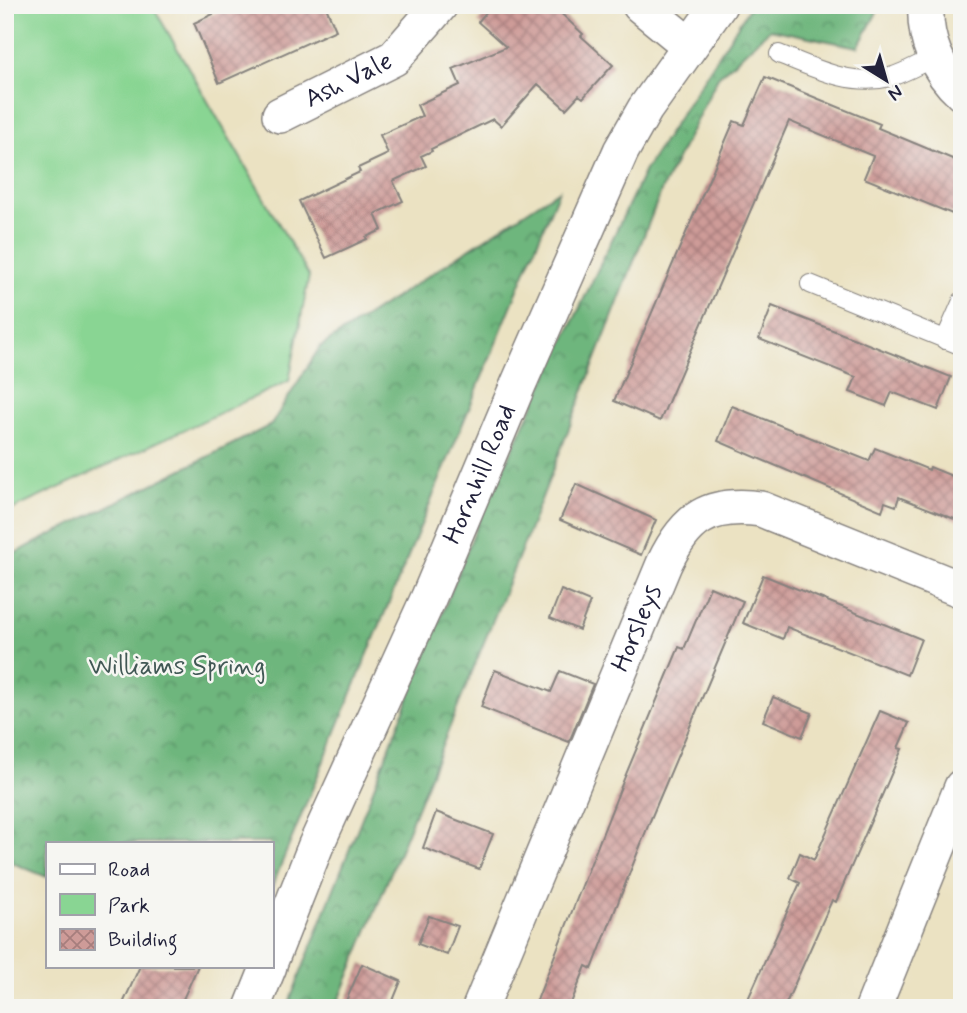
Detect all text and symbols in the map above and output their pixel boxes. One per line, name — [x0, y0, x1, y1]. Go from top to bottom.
street label: Ash Vale — [299, 44, 398, 117]
north arrow — [852, 46, 922, 116]
text: N — [883, 79, 908, 106]
street label: Hornhill Road — [436, 400, 525, 549]
street label: Horsleys — [604, 579, 671, 677]
park label: Williams Spring — [88, 650, 266, 684]
legend — [46, 842, 273, 968]
text: Road — [108, 856, 150, 884]
text: Park — [108, 892, 150, 920]
text: Building — [108, 926, 178, 956]

